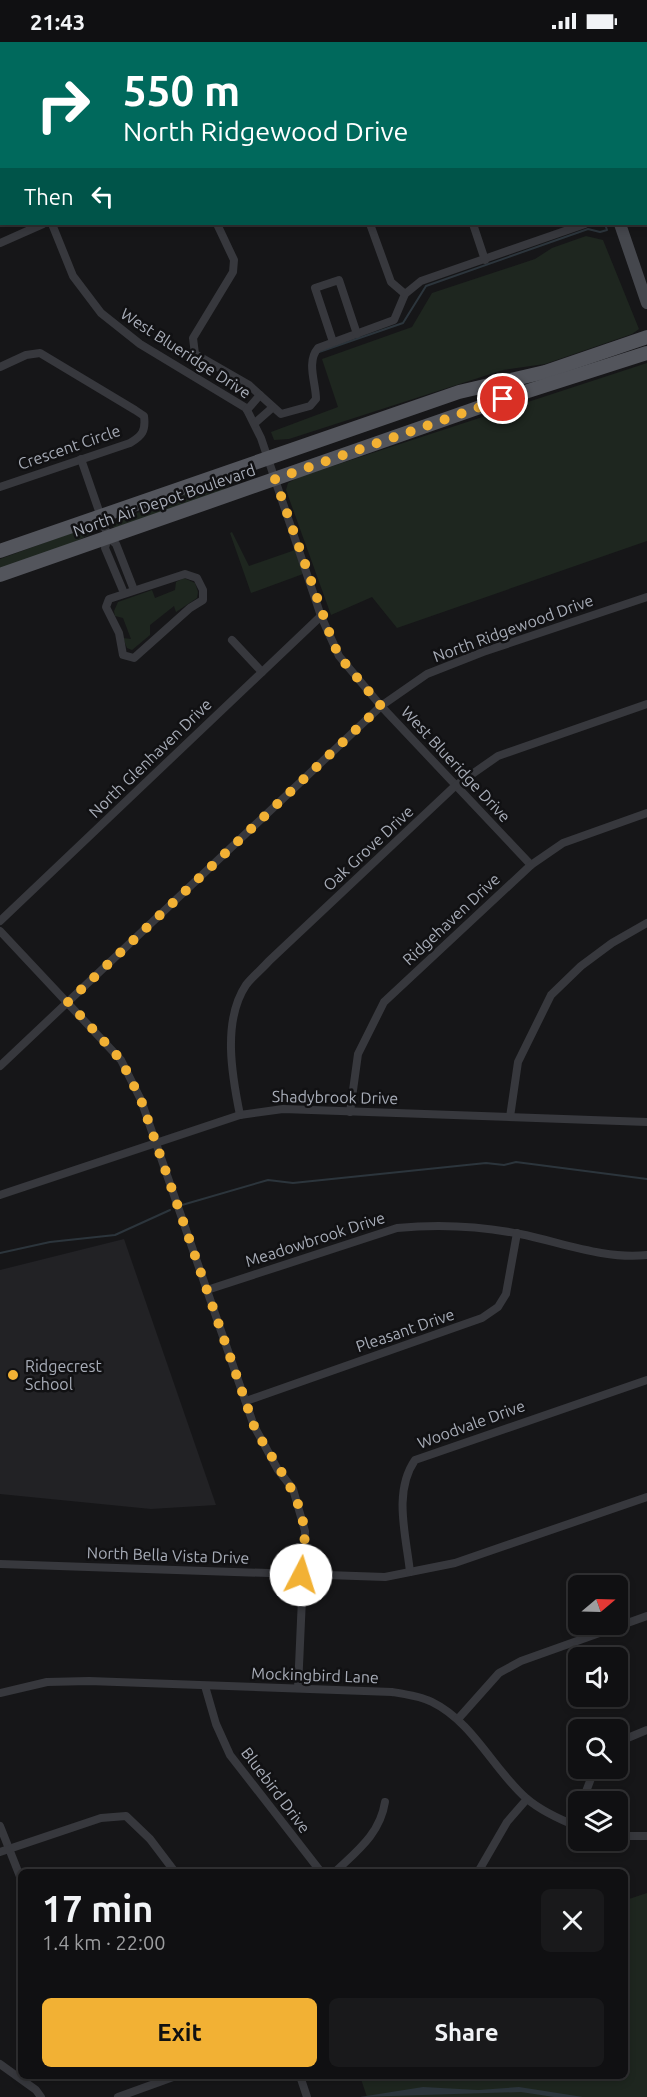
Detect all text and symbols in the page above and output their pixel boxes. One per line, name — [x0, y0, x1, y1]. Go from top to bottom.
text: 21:43 — [30, 9, 85, 34]
icon: right — [24, 66, 102, 144]
text: 550 m — [123, 67, 240, 114]
text: North Ridgewood Drive — [123, 116, 408, 146]
icon: left — [86, 180, 119, 213]
text: Then — [24, 184, 74, 209]
street label: West Blueridge Drive — [118, 304, 254, 402]
pin — [477, 373, 528, 424]
icon: arrive — [486, 382, 519, 415]
street label: Crescent Circle — [15, 421, 123, 473]
street label: North Air Depot Boulevard — [70, 460, 258, 540]
street label: North Ridgewood Drive — [430, 591, 596, 665]
street label: North Glenhaven Drive — [85, 695, 215, 821]
street label: West Blueridge Drive — [398, 702, 514, 826]
street label: Oak Grove Drive — [319, 802, 417, 894]
street label: Ridgehaven Drive — [399, 870, 503, 968]
street label: Shadybrook Drive — [272, 1087, 398, 1107]
street label: Meadowbrook Drive — [243, 1208, 387, 1270]
street label: Pleasant Drive — [353, 1305, 457, 1355]
place label: Ridgecrest School — [25, 1357, 103, 1393]
marker: Ridgecrest School — [6, 1368, 20, 1382]
street label: Woodvale Drive — [415, 1396, 527, 1452]
street label: North Bella Vista Drive — [86, 1543, 250, 1567]
position arrow — [269, 1543, 333, 1607]
north arrow — [568, 1575, 628, 1635]
map controls — [568, 1575, 628, 1851]
button: sound — [568, 1647, 628, 1707]
street label: Mockingbird Lane — [251, 1664, 379, 1686]
button: search — [568, 1719, 628, 1779]
street label: Bluebird Drive — [238, 1744, 314, 1836]
button: layers — [568, 1791, 628, 1851]
text: 17 min — [42, 1888, 153, 1929]
button: close — [541, 1889, 604, 1952]
text: 1.4 km · 22:00 — [42, 1931, 166, 1954]
button: Exit — [42, 1998, 317, 2067]
button: Share — [329, 1998, 604, 2067]

